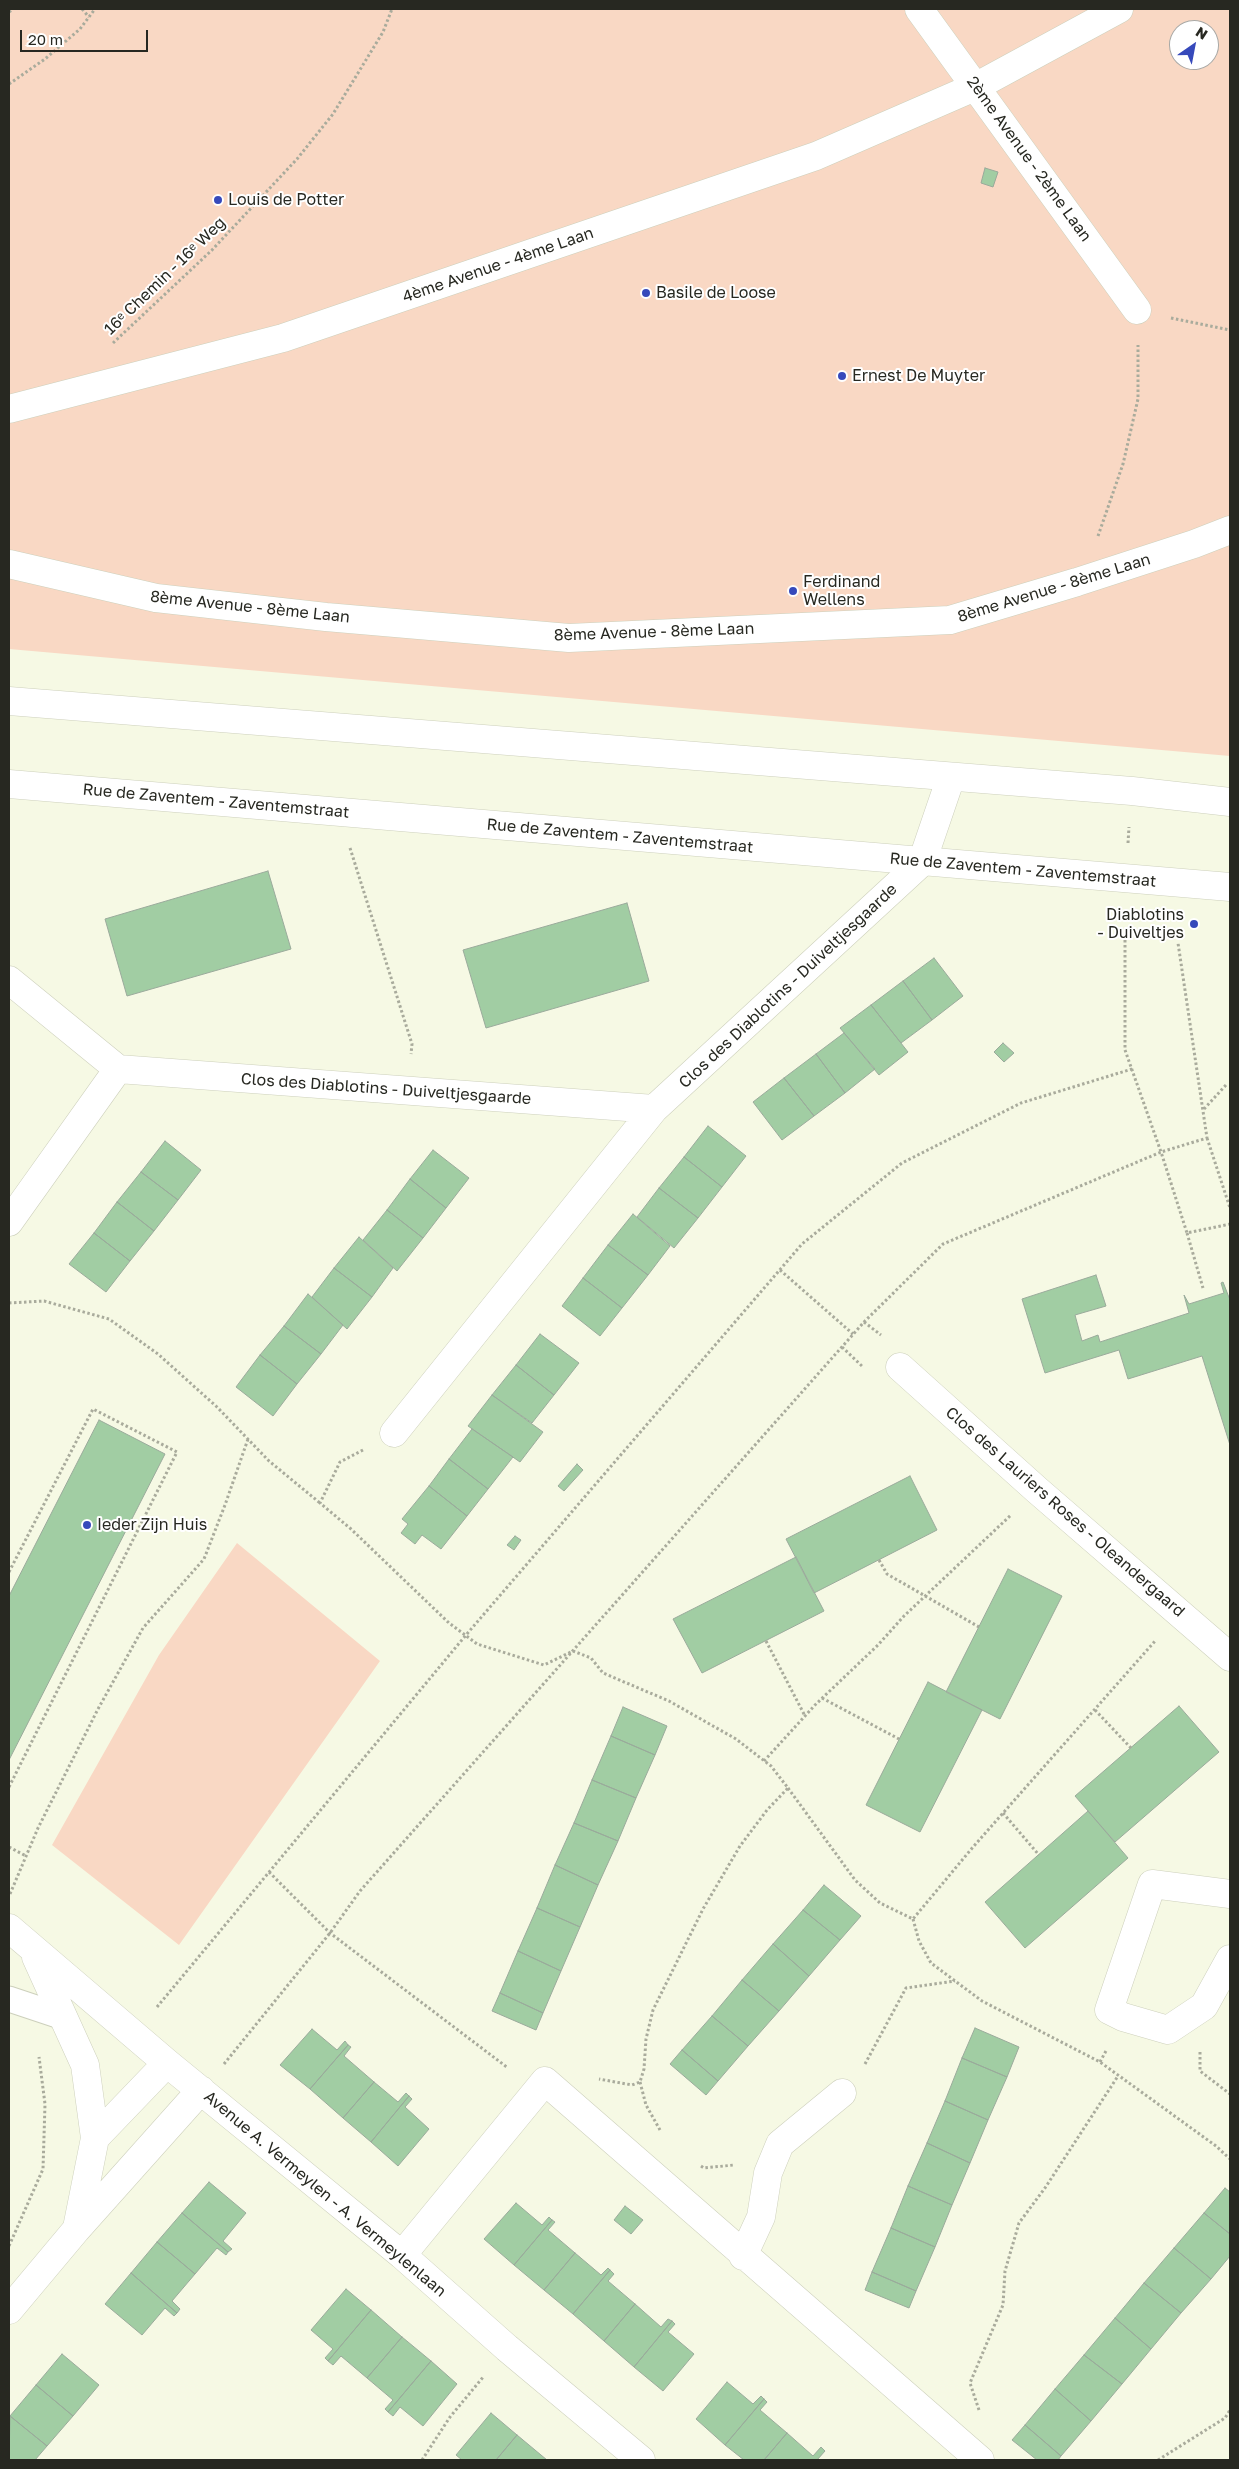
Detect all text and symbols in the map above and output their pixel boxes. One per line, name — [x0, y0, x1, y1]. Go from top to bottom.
scale bar — [22, 20, 150, 52]
north arrow — [1169, 20, 1219, 70]
text: N — [1193, 23, 1211, 43]
text: 20 m — [28, 30, 63, 48]
street label: 2ème Avenue - 2ème Laan — [963, 73, 1095, 245]
place label: Louis de Potter — [228, 190, 344, 210]
marker: Louis de Potter — [212, 194, 224, 206]
street label: 16ᵉ Chemin - 16ᵉ Weg — [100, 213, 230, 339]
street label: 4ème Avenue - 4ème Laan — [400, 223, 596, 307]
place label: Basile de Loose — [656, 283, 776, 303]
marker: Basile de Loose — [640, 287, 652, 299]
place label: Ernest De Muyter — [852, 366, 985, 386]
marker: Ernest De Muyter — [836, 370, 848, 382]
street label: 8ème Avenue - 8ème Laan — [955, 549, 1153, 627]
place label: Ferdinand Wellens — [803, 572, 880, 610]
marker: Ferdinand Wellens — [787, 585, 799, 597]
street label: 8ème Avenue - 8ème Laan — [149, 587, 351, 627]
street label: 8ème Avenue - 8ème Laan — [553, 619, 755, 645]
street label: Rue de Zaventem - Zaventemstraat — [82, 780, 350, 822]
street label: Rue de Zaventem - Zaventemstraat — [486, 815, 754, 857]
street label: Rue de Zaventem - Zaventemstraat — [889, 849, 1157, 891]
street label: Clos des Diablotins - Duiveltjesgaarde — [675, 880, 901, 1092]
place label: Diablotins - Duiveltjes — [1098, 905, 1184, 943]
marker: Diablotins - Duiveltjes — [1188, 918, 1200, 930]
street label: Clos des Diablotins - Duiveltjesgaarde — [240, 1069, 532, 1109]
street label: Clos des Lauriers Roses - Oleandergaard — [941, 1403, 1189, 1621]
place label: Ieder Zijn Huis — [97, 1515, 207, 1535]
marker: Ieder Zijn Huis — [81, 1519, 93, 1531]
street label: Avenue A. Vermeylen - A. Vermeylenlaan — [200, 2087, 450, 2301]

